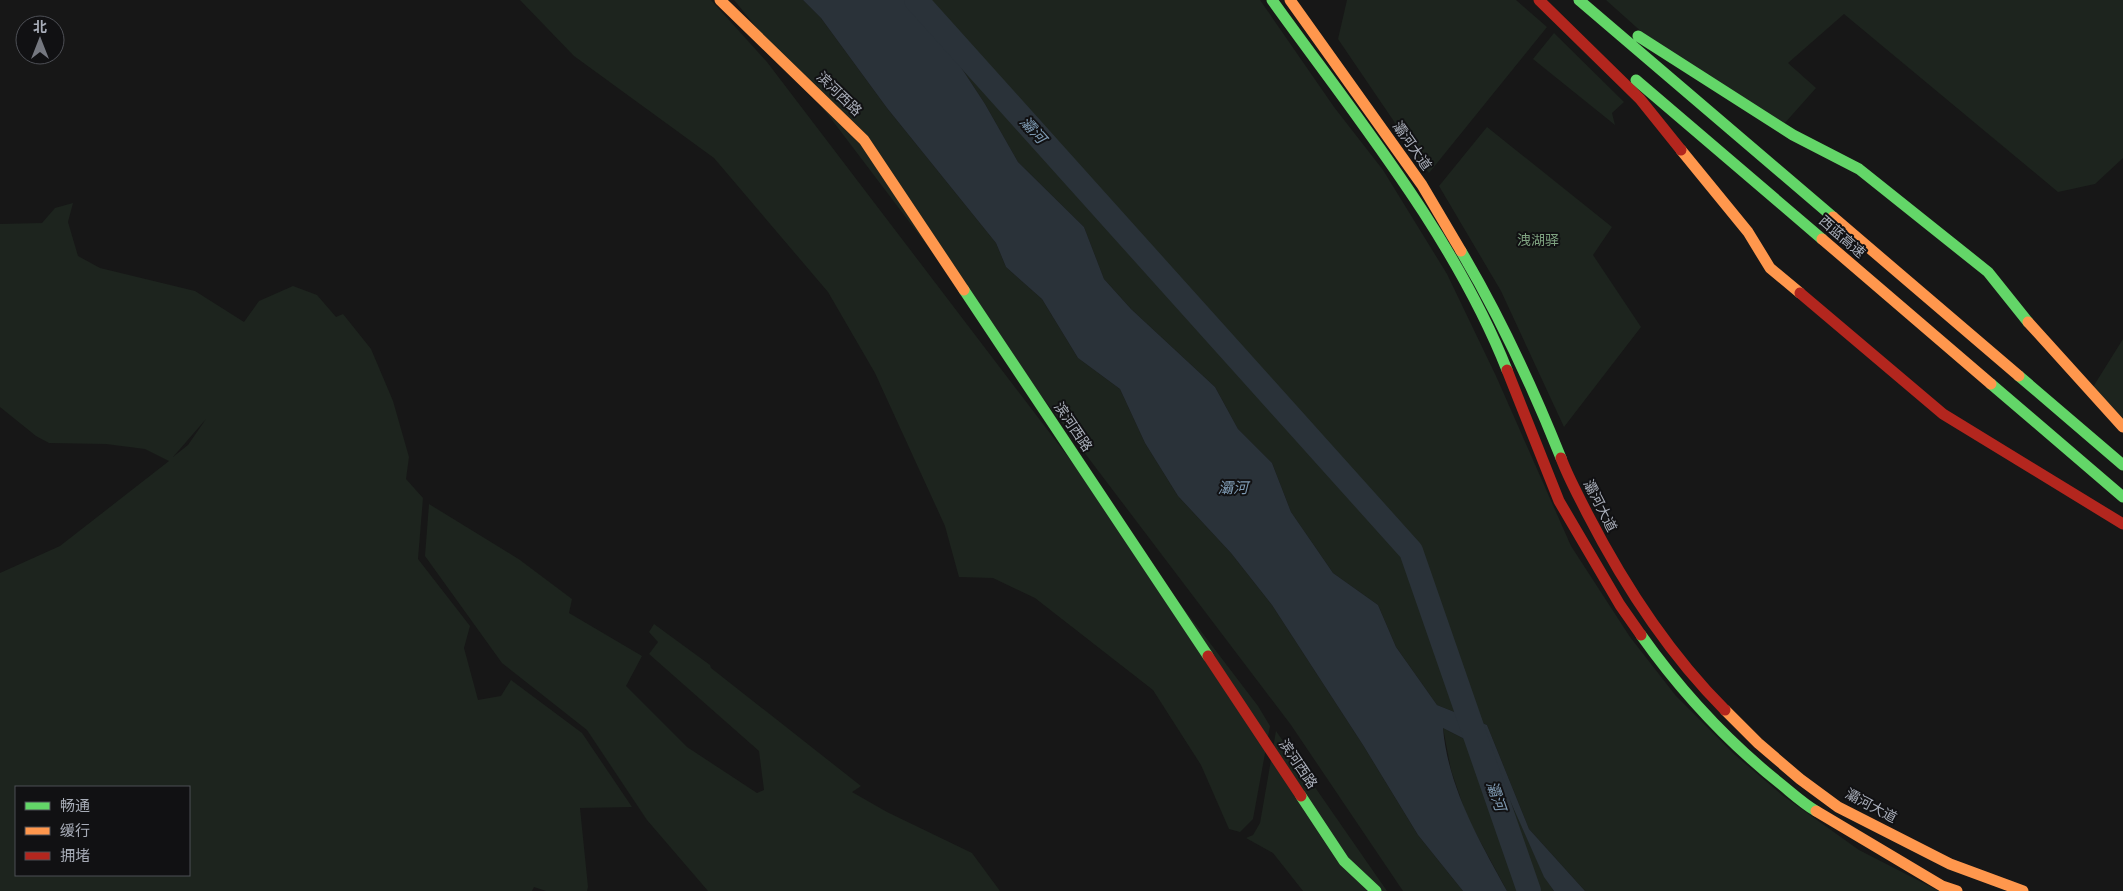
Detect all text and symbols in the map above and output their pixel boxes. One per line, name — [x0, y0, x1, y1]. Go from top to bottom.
north arrow — [15, 15, 65, 65]
text: 北 — [33, 19, 47, 36]
street label: 滨河西路 — [813, 68, 865, 120]
water label: 灞河 — [1016, 113, 1052, 149]
street label: 灞河大道 — [1389, 118, 1435, 174]
street label: 西蓝高速 — [1815, 212, 1869, 262]
park label: 洩湖驿 — [1517, 232, 1559, 249]
street label: 滨河西路 — [1050, 399, 1096, 455]
street label: 灞河大道 — [1580, 477, 1620, 535]
water label: 灞河 — [1218, 479, 1251, 497]
street label: 滨河西路 — [1275, 736, 1321, 792]
water label: 灞河 — [1483, 779, 1510, 816]
street label: 灞河大道 — [1842, 785, 1900, 827]
legend — [15, 786, 190, 876]
text: 畅通 — [60, 797, 90, 815]
text: 缓行 — [60, 822, 90, 840]
text: 拥堵 — [60, 847, 90, 865]

